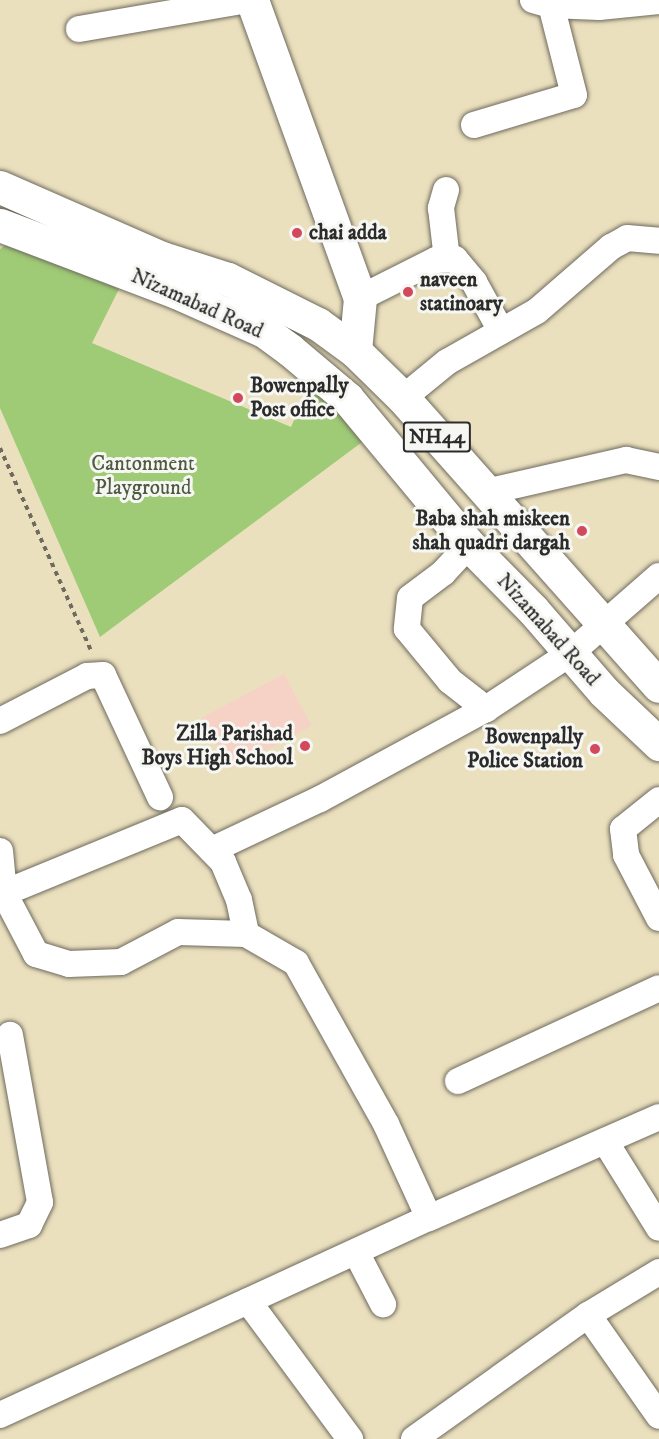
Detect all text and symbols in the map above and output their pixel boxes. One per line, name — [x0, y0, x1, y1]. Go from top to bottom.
place label: chai adda — [309, 220, 387, 246]
marker: chai adda — [290, 226, 304, 240]
street label: Nizamabad Road — [127, 264, 267, 344]
place label: naveen statinoary — [420, 267, 503, 317]
marker: naveen statinoary — [401, 285, 415, 299]
place label: Bowenpally Post office — [250, 373, 348, 423]
marker: Bowenpally Post office — [231, 391, 245, 405]
road number: NH44 — [402, 420, 472, 454]
park label: Cantonment Playground — [91, 451, 195, 501]
place label: Baba shah miskeen shah quadri dargah — [413, 506, 570, 556]
marker: Baba shah miskeen shah quadri dargah — [575, 524, 589, 538]
street label: Nizamabad Road — [491, 569, 605, 691]
place label: Zilla Parishad Boys High School — [142, 721, 293, 771]
place label: Bowenpally Police Station — [467, 724, 583, 774]
marker: Zilla Parishad Boys High School — [298, 739, 312, 753]
marker: Bowenpally Police Station — [588, 742, 602, 756]

